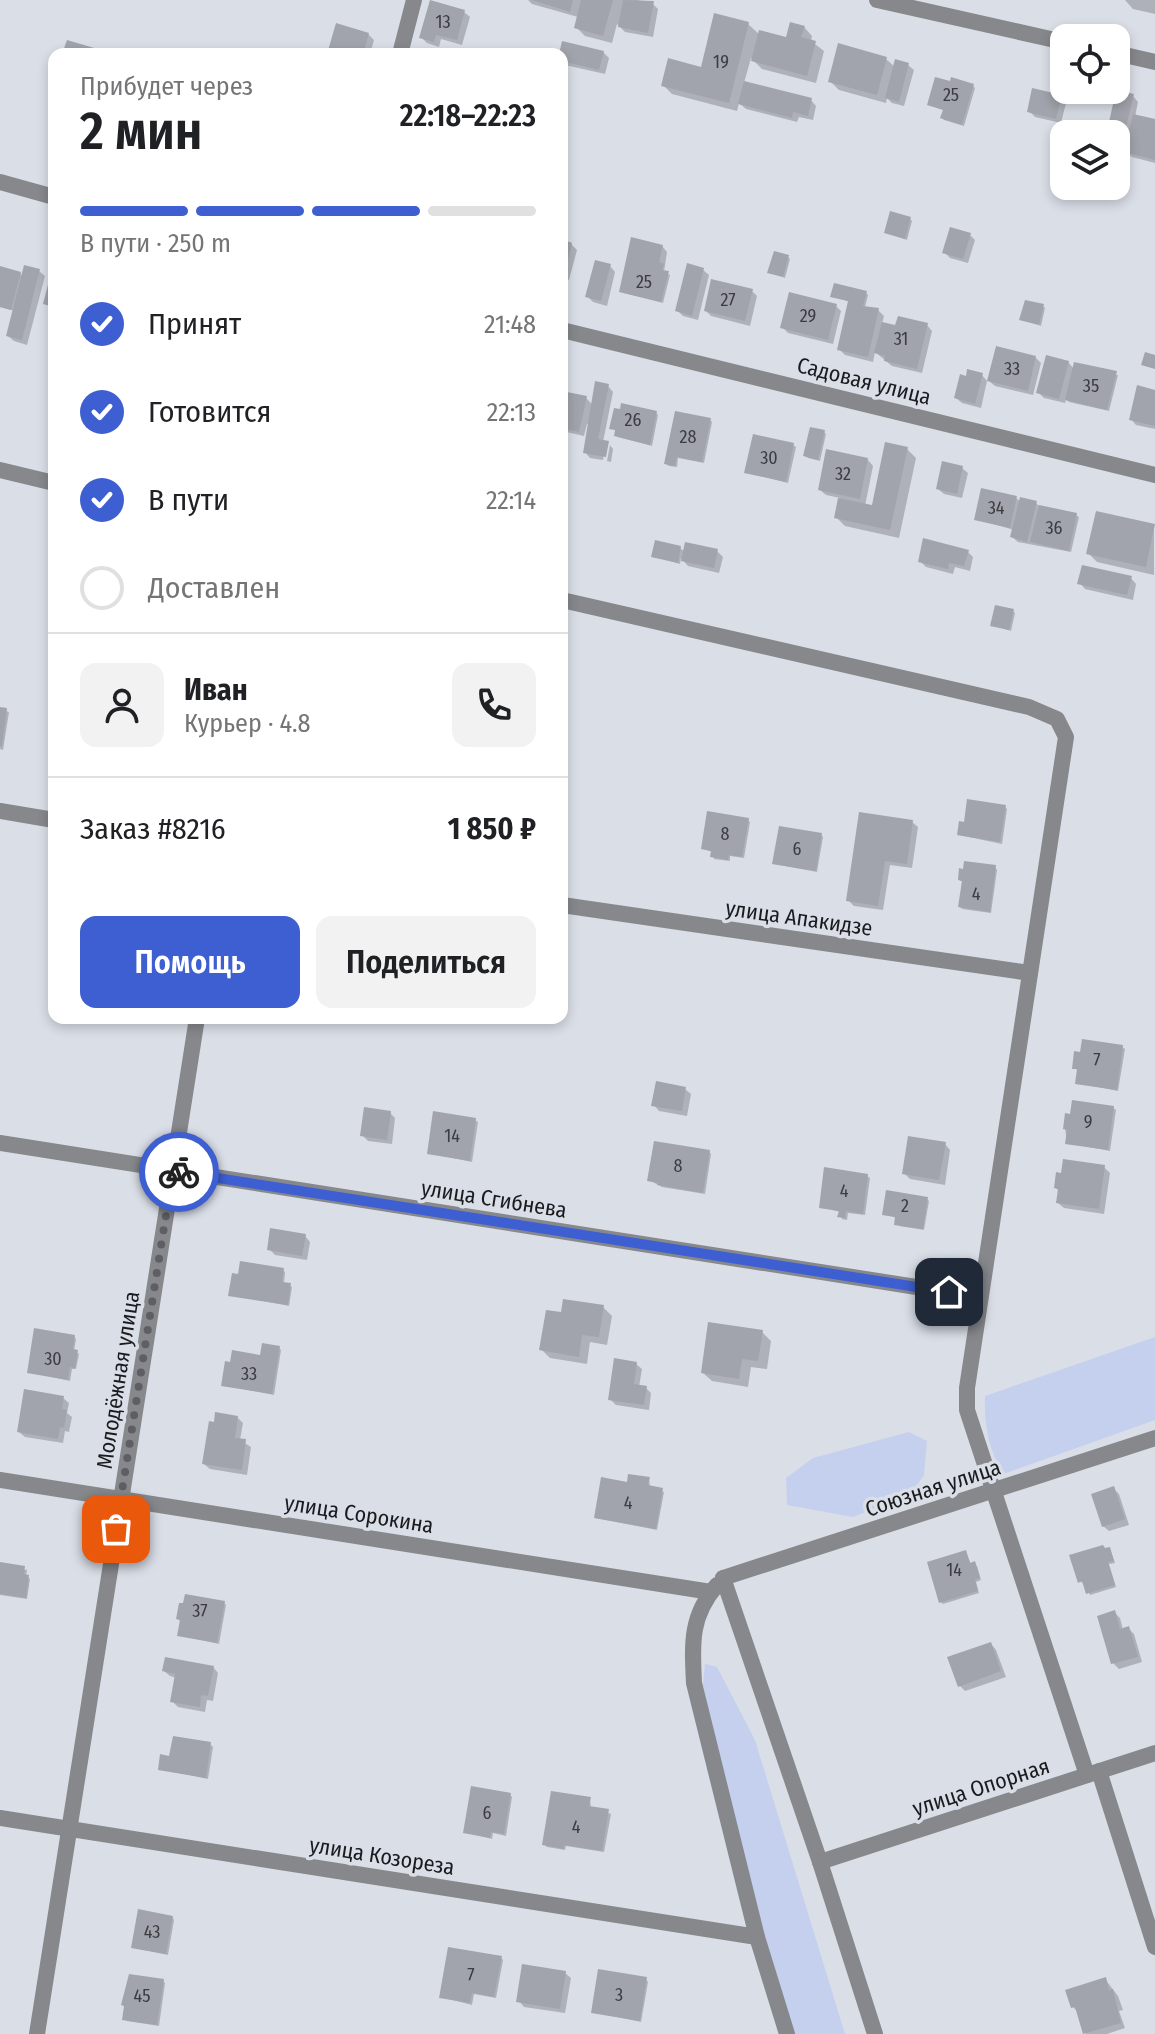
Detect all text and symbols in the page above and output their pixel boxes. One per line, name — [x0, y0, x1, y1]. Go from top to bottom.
house number: 13 — [435, 11, 451, 33]
map controls — [1050, 24, 1130, 200]
button: locate — [1050, 24, 1130, 104]
house number: 19 — [713, 51, 729, 73]
text: Прибудет через — [80, 71, 253, 102]
house number: 25 — [943, 84, 959, 106]
text: 22:18–22:23 — [400, 98, 536, 134]
text: 2 мин — [80, 100, 203, 163]
button: layers — [1050, 120, 1130, 200]
text: В пути · 250 m — [80, 228, 231, 259]
house number: 25 — [636, 271, 652, 293]
house number: 27 — [720, 289, 736, 311]
icon: check — [80, 302, 124, 346]
house number: 29 — [800, 305, 816, 327]
text: Принят — [148, 306, 241, 342]
text: 21:48 — [484, 309, 536, 340]
house number: 31 — [894, 328, 908, 350]
street label: Садовая улица — [794, 351, 934, 411]
house number: 33 — [1004, 358, 1020, 380]
house number: 35 — [1083, 375, 1099, 397]
icon: check — [80, 390, 124, 434]
text: Готовится — [148, 394, 271, 430]
text: 22:13 — [487, 397, 536, 428]
house number: 26 — [625, 409, 642, 431]
house number: 28 — [680, 426, 696, 448]
house number: 30 — [760, 447, 778, 469]
house number: 32 — [835, 463, 851, 485]
icon: check — [80, 478, 124, 522]
text: В пути — [148, 482, 229, 518]
text: 22:14 — [486, 485, 536, 516]
house number: 34 — [988, 497, 1005, 519]
house number: 36 — [1045, 517, 1063, 539]
text: Доставлен — [148, 570, 280, 606]
button: person — [80, 663, 164, 747]
button: phone — [452, 663, 536, 747]
text: Иван — [184, 672, 248, 708]
text: Курьер · 4.8 — [184, 708, 311, 739]
text: Заказ #8216 — [80, 811, 226, 847]
text: 1 850 ₽ — [448, 811, 536, 847]
house number: 8 — [721, 823, 730, 845]
house number: 6 — [793, 838, 802, 860]
house number: 4 — [972, 883, 981, 905]
street label: улица Апакидзе — [724, 894, 874, 942]
button: Помощь — [80, 916, 300, 1008]
button: Поделиться — [316, 916, 536, 1008]
house number: 7 — [1093, 1049, 1101, 1071]
house number: 9 — [1084, 1111, 1092, 1133]
house number: 14 — [444, 1125, 460, 1147]
courier — [139, 1132, 219, 1212]
icon: bike — [157, 1150, 201, 1194]
house number: 8 — [674, 1155, 683, 1177]
street label: улица Сгибнева — [419, 1174, 569, 1224]
house number: 4 — [840, 1180, 849, 1202]
house number: 2 — [901, 1195, 909, 1217]
pin — [915, 1258, 983, 1326]
icon: home — [927, 1270, 971, 1314]
street label: Молодёжная улица — [91, 1289, 145, 1471]
house number: 30 — [44, 1348, 62, 1370]
house number: 33 — [241, 1363, 257, 1385]
street label: Союзная улица — [862, 1453, 1004, 1523]
street label: улица Сорокина — [283, 1489, 435, 1539]
house number: 4 — [624, 1492, 633, 1514]
pin — [82, 1495, 150, 1563]
icon: bag — [94, 1507, 138, 1551]
house number: 14 — [946, 1559, 962, 1581]
house number: 37 — [192, 1600, 208, 1622]
street label: улица Опорная — [909, 1752, 1053, 1822]
house number: 6 — [483, 1802, 492, 1824]
house number: 4 — [572, 1816, 581, 1838]
street label: улица Козореза — [308, 1831, 456, 1881]
house number: 43 — [144, 1921, 160, 1943]
house number: 7 — [467, 1964, 475, 1986]
house number: 3 — [615, 1984, 623, 2006]
house number: 45 — [134, 1985, 150, 2007]

